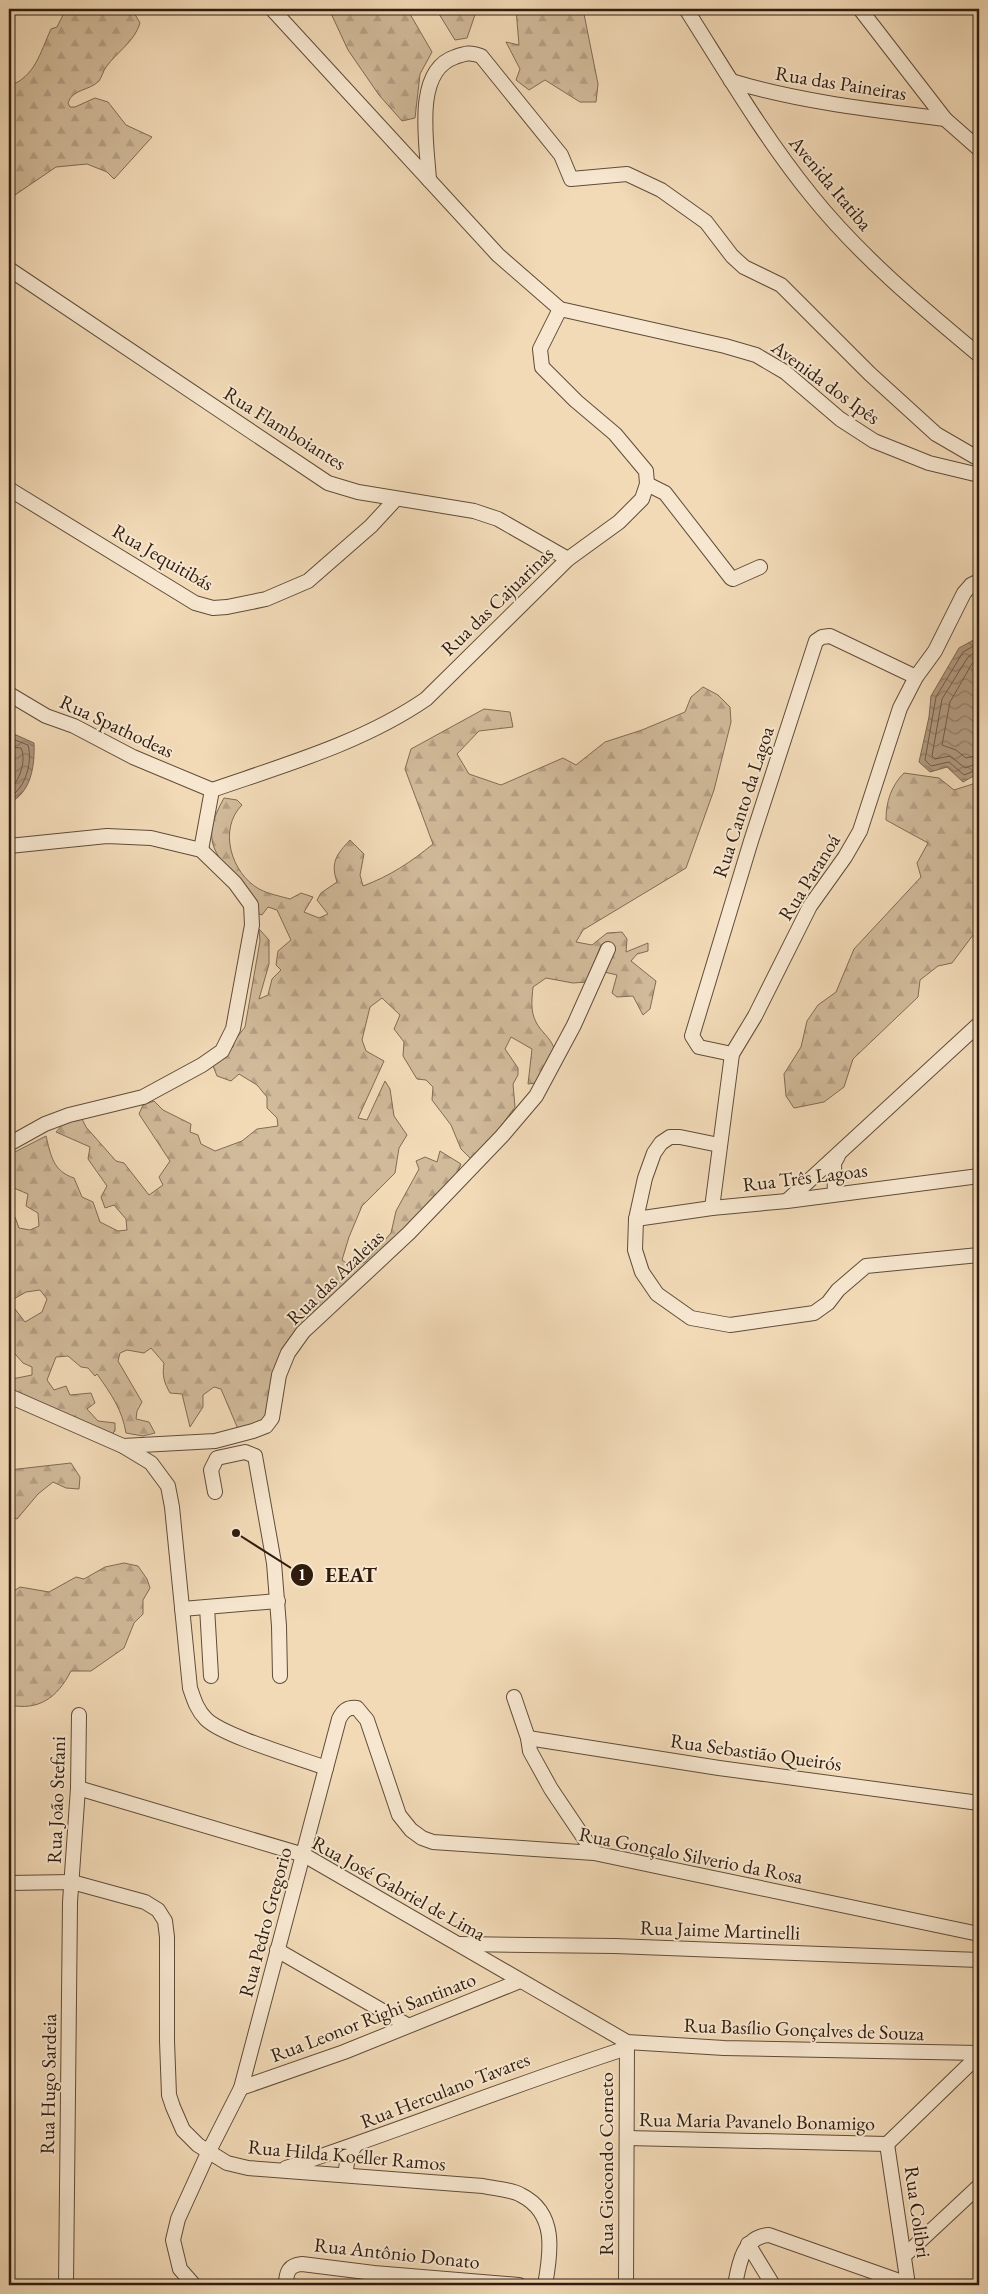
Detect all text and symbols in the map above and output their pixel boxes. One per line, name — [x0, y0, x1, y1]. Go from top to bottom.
street label: Rua das Paineiras — [773, 60, 909, 106]
street label: Avenida Itatiba — [783, 129, 878, 236]
street label: Avenida dos Ipês — [766, 333, 885, 430]
street label: Rua Flamboiantes — [219, 380, 351, 476]
street label: Rua Jequitibás — [108, 518, 218, 596]
street label: Rua das Cajuarinas — [435, 541, 559, 661]
street label: Rua Spathodeas — [56, 688, 178, 764]
street label: Rua Canto da Lagoa — [706, 723, 780, 881]
street label: Rua Paranoá — [772, 829, 846, 925]
street label: Rua Três Lagoas — [741, 1156, 869, 1198]
street label: Rua das Azaleias — [281, 1224, 389, 1330]
callout: EEAT — [290, 1557, 387, 1593]
text: EEAT — [325, 1561, 377, 1588]
text: 1 — [298, 1565, 306, 1584]
street label: Rua Sebastião Queirós — [669, 1727, 843, 1777]
street label: Rua João Stefani — [41, 1736, 71, 1864]
street label: Rua Gonçalo Silverio da Rosa — [577, 1821, 805, 1889]
street label: Rua José Gabriel de Lima — [307, 1829, 491, 1947]
street label: Rua Pedro Gregorio — [232, 1844, 298, 2000]
street label: Rua Jaime Martinelli — [640, 1914, 801, 1946]
street label: Rua Leonor Righi Santinato — [267, 1966, 479, 2068]
street label: Rua Basílio Gonçalves de Souza — [683, 2012, 925, 2046]
street label: Rua Hugo Sardeia — [34, 2013, 62, 2155]
street label: Rua Herculano Tavares — [356, 2046, 534, 2134]
street label: Rua Giocondo Corneto — [593, 2072, 619, 2256]
street label: Rua Maria Pavanelo Bonamigo — [639, 2106, 875, 2136]
street label: Rua Hilda Koeller Ramos — [247, 2133, 447, 2177]
street label: Rua Colibri — [899, 2165, 937, 2260]
street label: Rua Antônio Donato — [313, 2231, 481, 2275]

